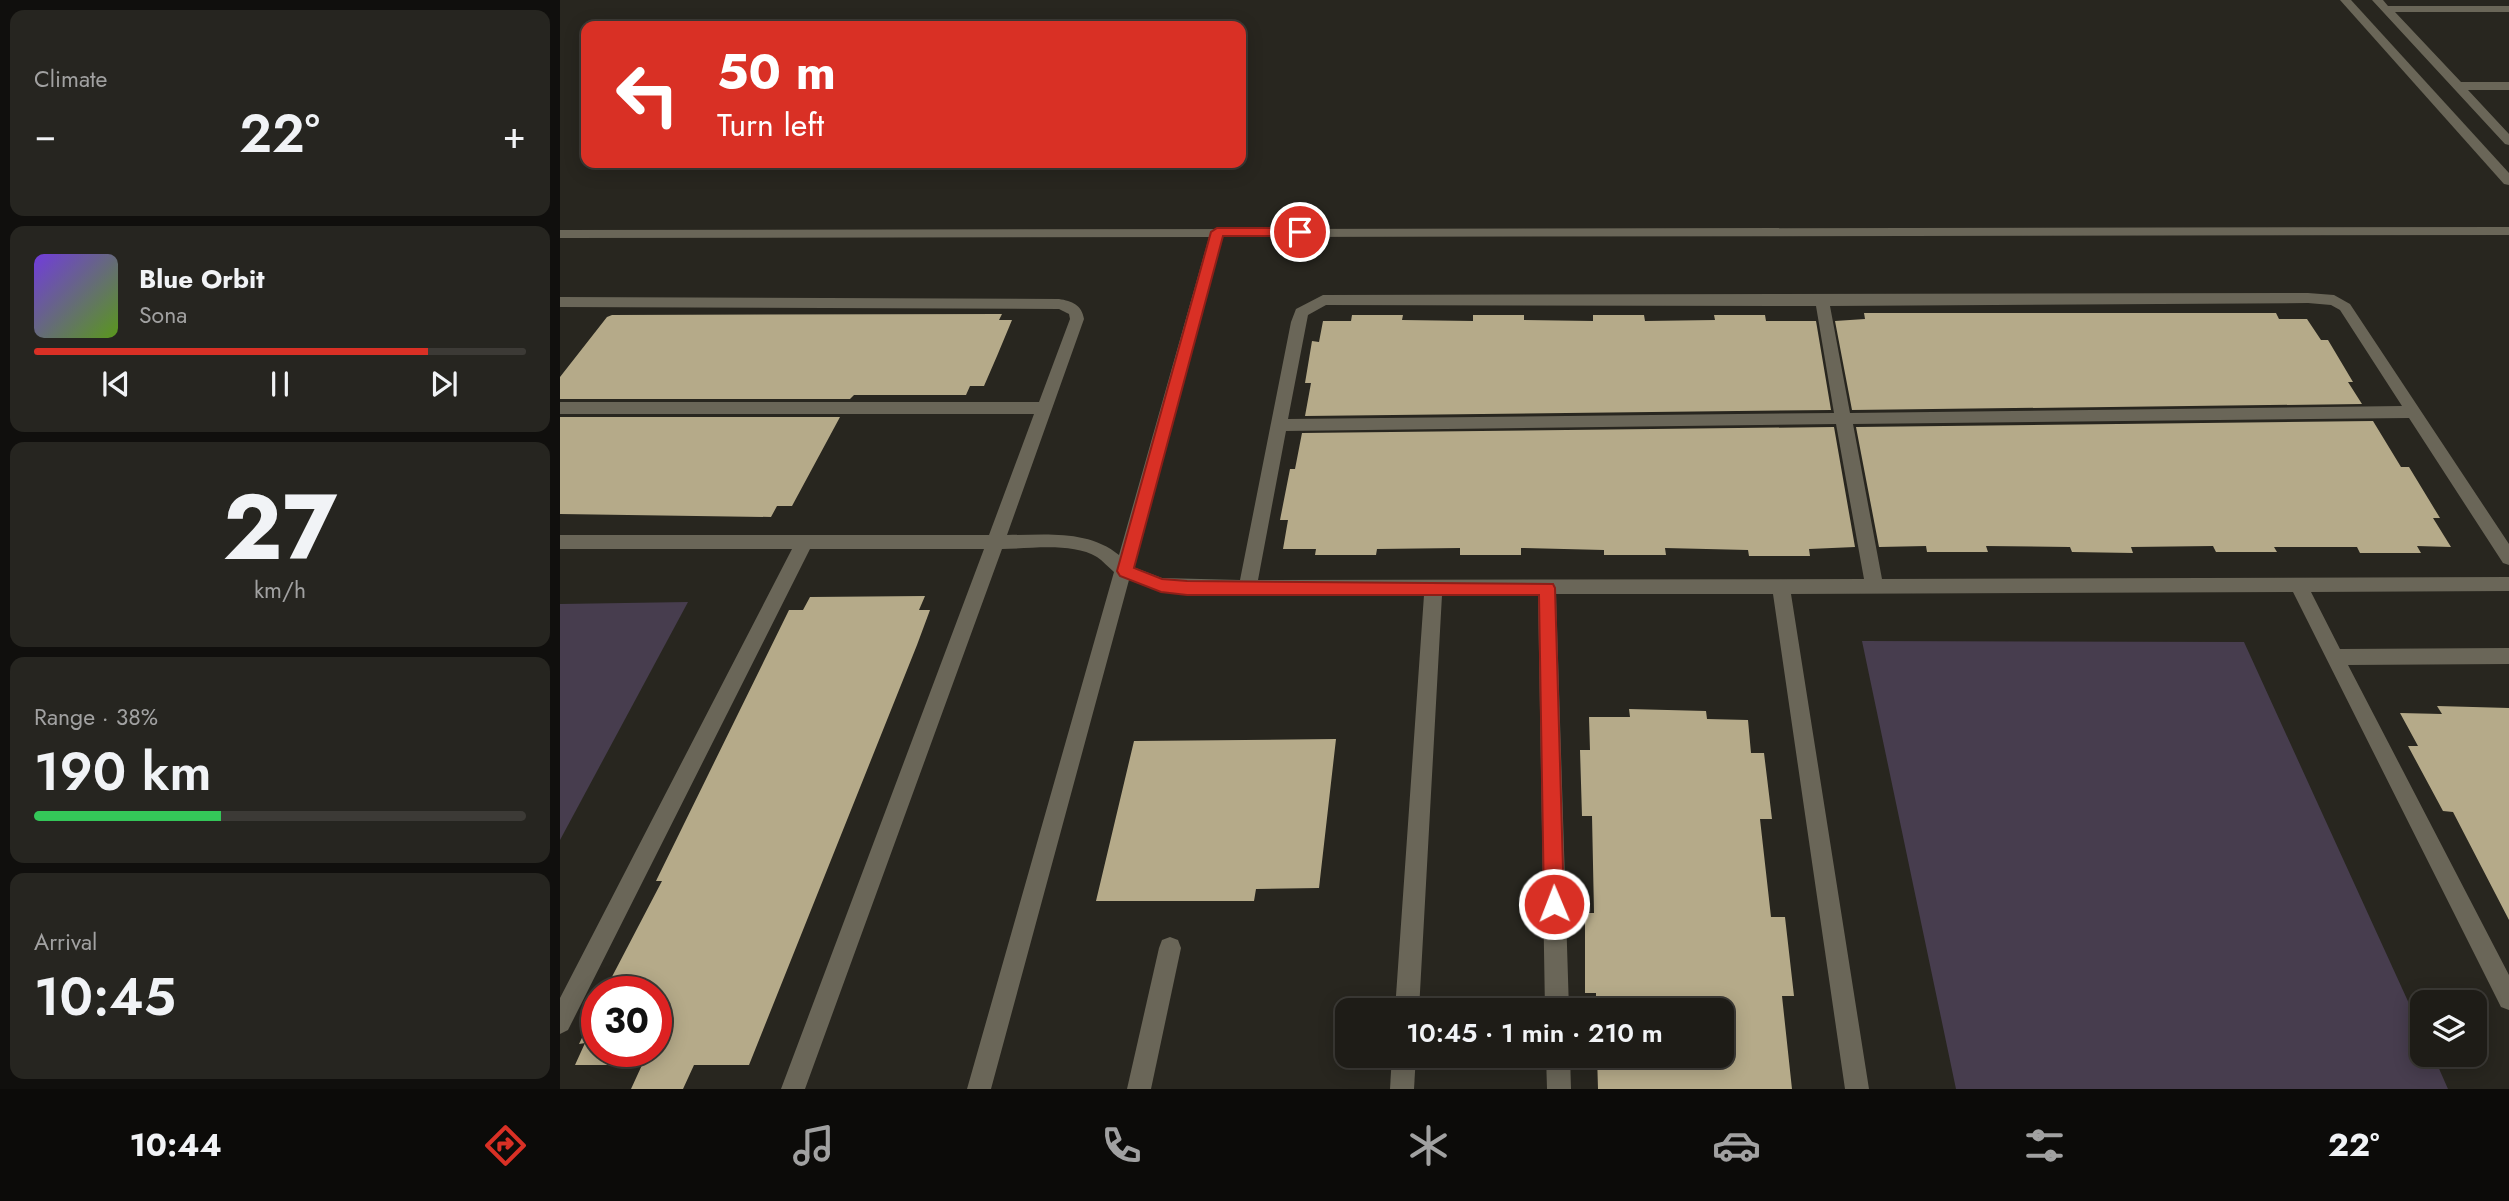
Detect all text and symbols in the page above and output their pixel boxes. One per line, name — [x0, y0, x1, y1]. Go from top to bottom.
text: 50 m — [717, 37, 836, 107]
icon: left — [602, 49, 693, 140]
text: Climate — [34, 62, 107, 96]
text: 22° — [239, 96, 320, 172]
text: Turn left — [717, 102, 824, 148]
text: − — [34, 107, 56, 162]
text: + — [503, 107, 526, 162]
pin — [1270, 202, 1330, 262]
icon: arrive — [1281, 213, 1319, 251]
text: Blue Orbit — [139, 260, 264, 298]
text: Sona — [139, 298, 187, 332]
icon: previous — [97, 365, 135, 403]
icon: pause — [261, 365, 299, 403]
icon: next — [425, 365, 463, 403]
text: 27 — [223, 462, 337, 593]
text: km/h — [254, 573, 306, 607]
text: Range · 38% — [34, 700, 158, 734]
text: 190 km — [34, 734, 212, 810]
position arrow — [1517, 867, 1591, 941]
text: Arrival — [34, 925, 97, 959]
text: 10:45 — [34, 959, 176, 1035]
speed limit sign: 30 — [581, 976, 672, 1067]
map controls — [2410, 990, 2487, 1067]
button: layers — [2410, 990, 2487, 1067]
text: 10:45 · 1 min · 210 m — [1406, 1014, 1663, 1052]
icon: directions — [481, 1121, 530, 1170]
icon: music — [789, 1121, 838, 1170]
icon: phone — [1097, 1121, 1146, 1170]
icon: climate — [1404, 1121, 1453, 1170]
icon: car — [1712, 1121, 1761, 1170]
icon: filters — [2020, 1121, 2069, 1170]
text: 10:44 — [129, 1122, 222, 1168]
text: 22° — [2328, 1122, 2380, 1168]

